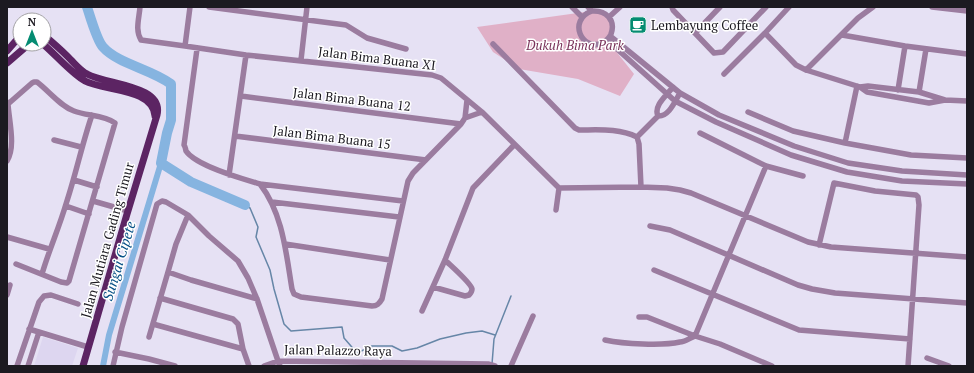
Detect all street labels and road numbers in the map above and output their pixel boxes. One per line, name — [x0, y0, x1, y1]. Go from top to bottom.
street label: Jalan Bima Buana XI — [317, 42, 437, 74]
street label: Jalan Bima Buana 12 — [292, 83, 412, 115]
street label: Jalan Bima Buana 15 — [272, 121, 392, 153]
street label: Jalan Mutiara Gading Timur — [76, 160, 138, 320]
street label: Jalan Palazzo Raya — [284, 340, 392, 360]

